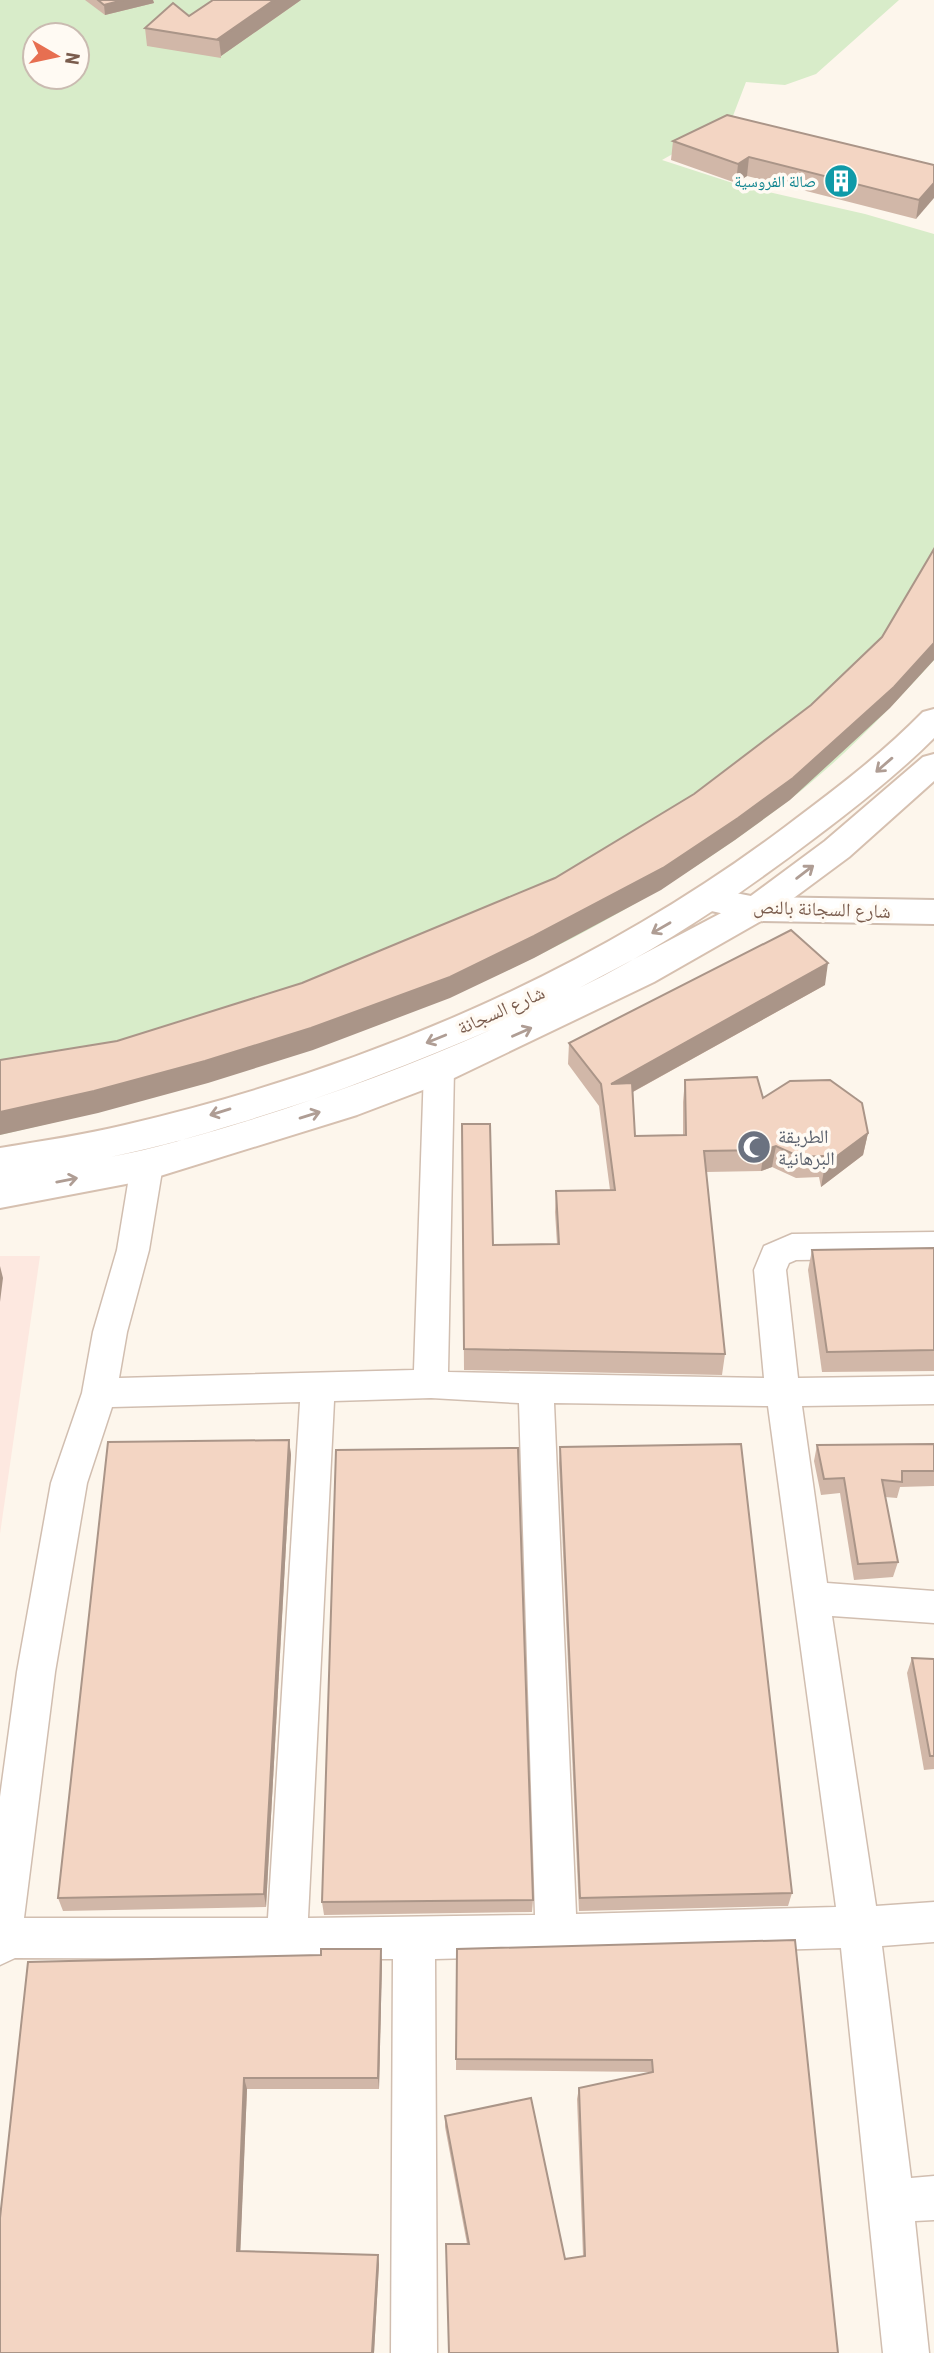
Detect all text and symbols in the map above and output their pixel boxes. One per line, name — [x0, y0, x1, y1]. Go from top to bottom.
north arrow — [21, 21, 91, 91]
text: N — [60, 51, 85, 66]
building icon: صالة الفروسية — [822, 162, 860, 200]
place label: صالة الفروسية — [734, 172, 816, 191]
one-way arrow — [875, 757, 893, 773]
one-way arrow — [795, 865, 814, 880]
street label: شارع السجانة بالنص — [753, 895, 891, 923]
one-way arrow — [652, 921, 672, 935]
street label: شارع السجانة — [454, 981, 548, 1039]
one-way arrow — [511, 1025, 532, 1038]
one-way arrow — [425, 1034, 447, 1047]
one-way arrow — [210, 1107, 232, 1120]
one-way arrow — [299, 1108, 321, 1121]
place label: الطريقة البرهانية — [778, 1125, 835, 1170]
mosque icon: الطريقة البرهانية — [735, 1128, 773, 1166]
one-way arrow — [55, 1173, 78, 1186]

